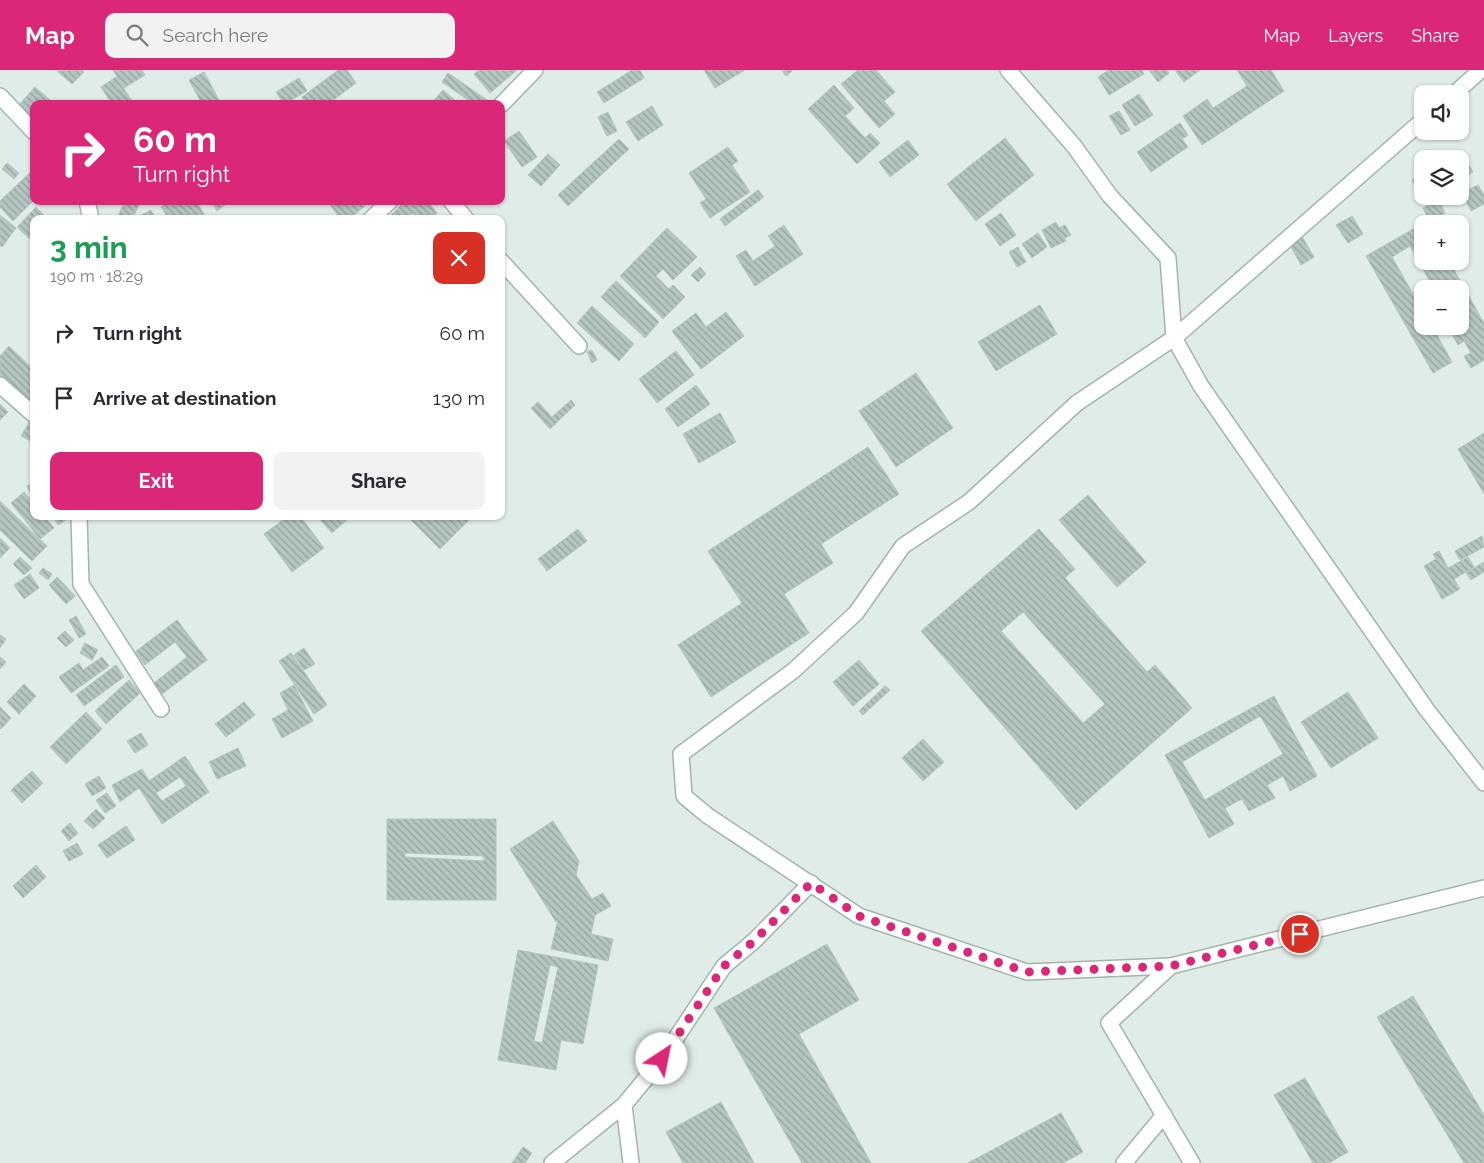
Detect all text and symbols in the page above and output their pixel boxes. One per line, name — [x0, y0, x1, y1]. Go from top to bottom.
search box — [105, 13, 455, 58]
text: Map — [25, 21, 75, 50]
icon: search — [123, 21, 151, 49]
text: Search here — [163, 24, 268, 46]
text: Map — [1264, 25, 1300, 46]
text: Layers — [1328, 25, 1383, 46]
text: Share — [1411, 25, 1459, 46]
map controls — [1414, 85, 1469, 335]
button: sound — [1414, 85, 1469, 140]
text: 60 m — [133, 119, 217, 160]
icon: right — [50, 120, 115, 185]
button: layers — [1414, 150, 1469, 205]
text: Turn right — [133, 161, 230, 187]
button: + — [1414, 215, 1469, 270]
text: 3 min — [50, 230, 128, 265]
button: close — [433, 232, 485, 284]
text: 190 m · 18:29 — [50, 267, 143, 286]
button: − — [1414, 280, 1469, 335]
icon: right — [50, 319, 78, 347]
text: Turn right — [93, 322, 182, 344]
text: 60 m — [440, 322, 485, 344]
icon: arrive — [50, 384, 78, 412]
text: Arrive at destination — [93, 387, 277, 409]
text: 130 m — [433, 387, 485, 409]
button: Exit — [50, 452, 263, 510]
button: Share — [273, 452, 485, 510]
pin — [1279, 913, 1321, 955]
icon: arrive — [1286, 920, 1314, 948]
position arrow — [635, 1032, 687, 1084]

